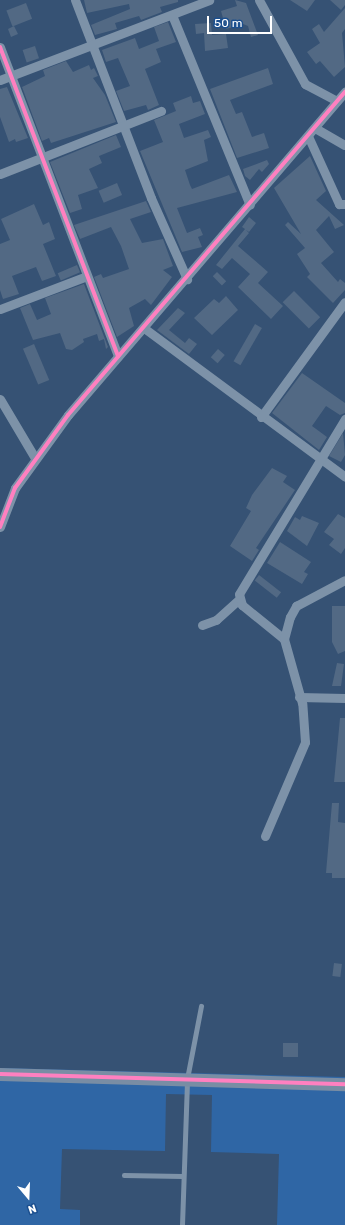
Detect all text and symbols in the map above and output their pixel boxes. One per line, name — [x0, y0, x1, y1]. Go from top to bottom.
scale bar — [209, 8, 274, 34]
text: 50 m — [214, 16, 242, 30]
north arrow — [8, 1177, 48, 1217]
text: N — [26, 1201, 38, 1216]

